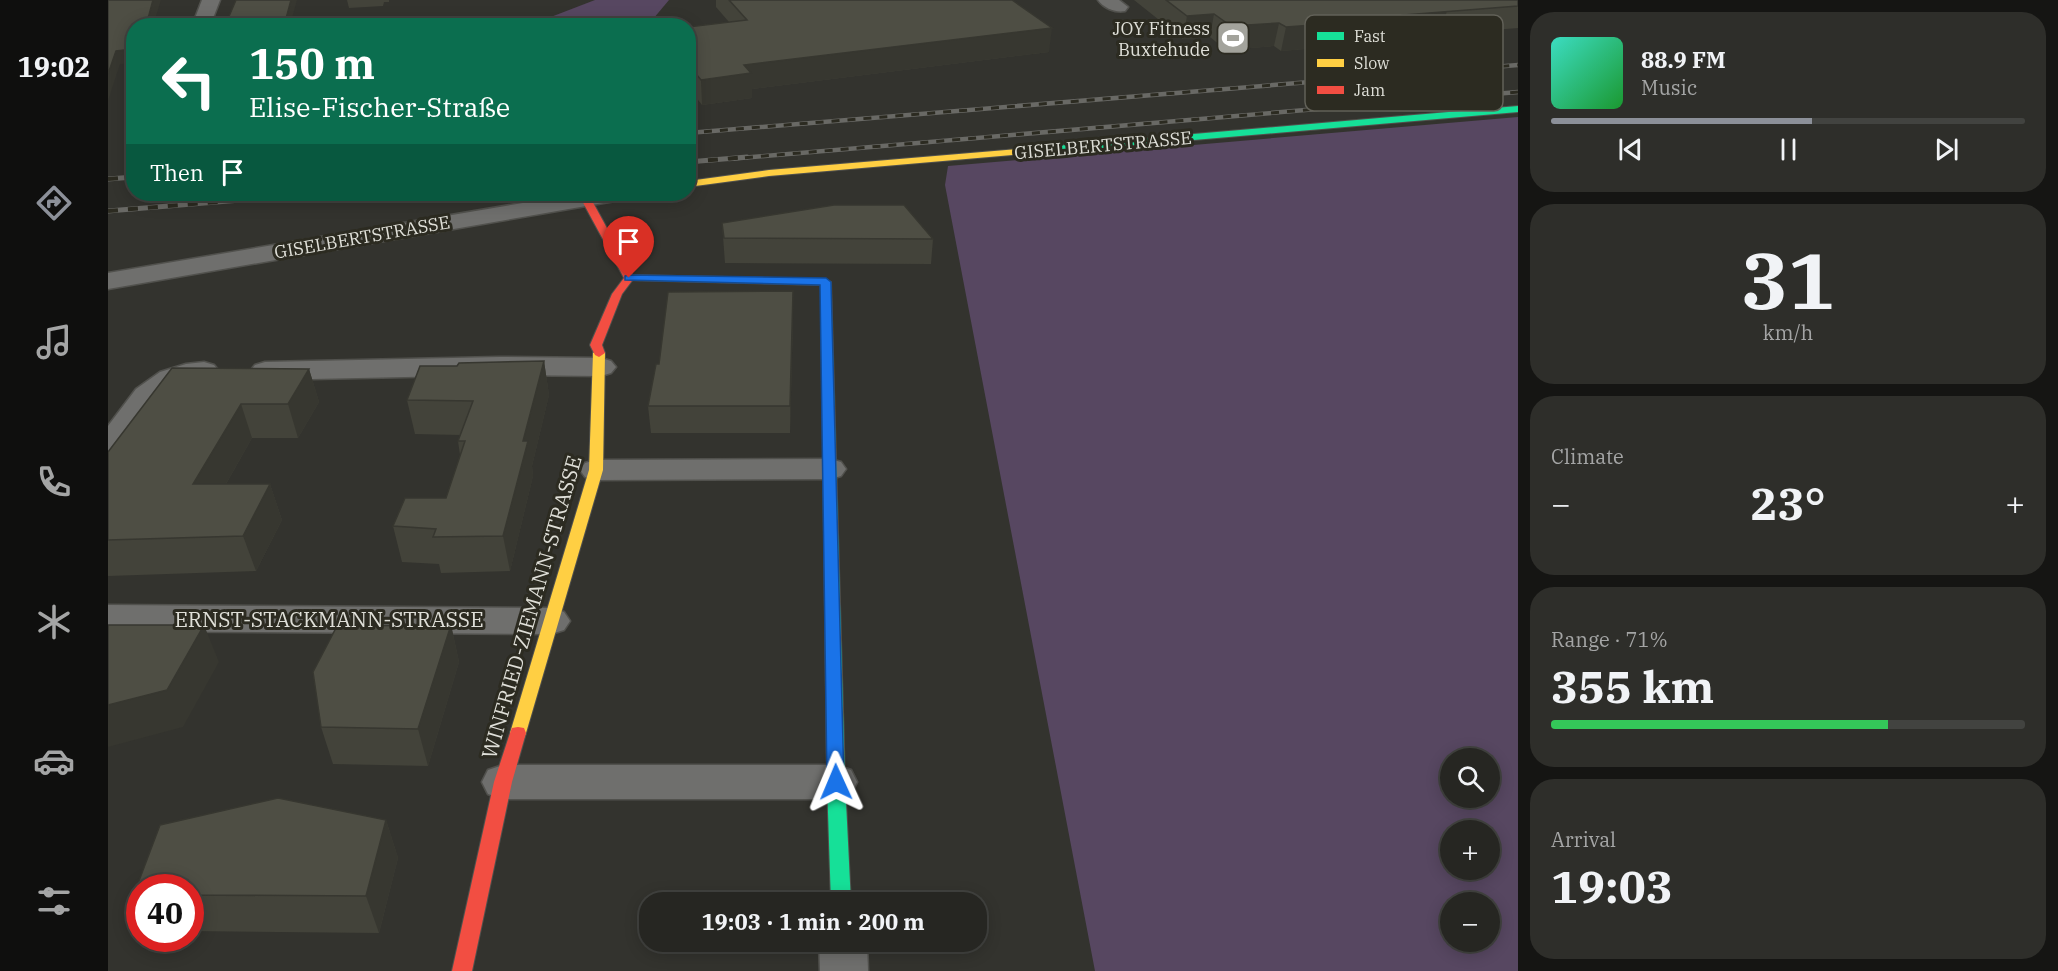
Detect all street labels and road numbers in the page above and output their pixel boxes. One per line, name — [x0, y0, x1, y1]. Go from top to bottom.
street label: GISELBERTSTRASSE — [1013, 126, 1193, 164]
street label: GISELBERTSTRASSE — [272, 210, 452, 264]
street label: WINFRIED-ZIEMANN-STRASSE — [474, 452, 588, 762]
street label: ERNST-STACKMANN-STRASSE — [174, 605, 484, 633]

